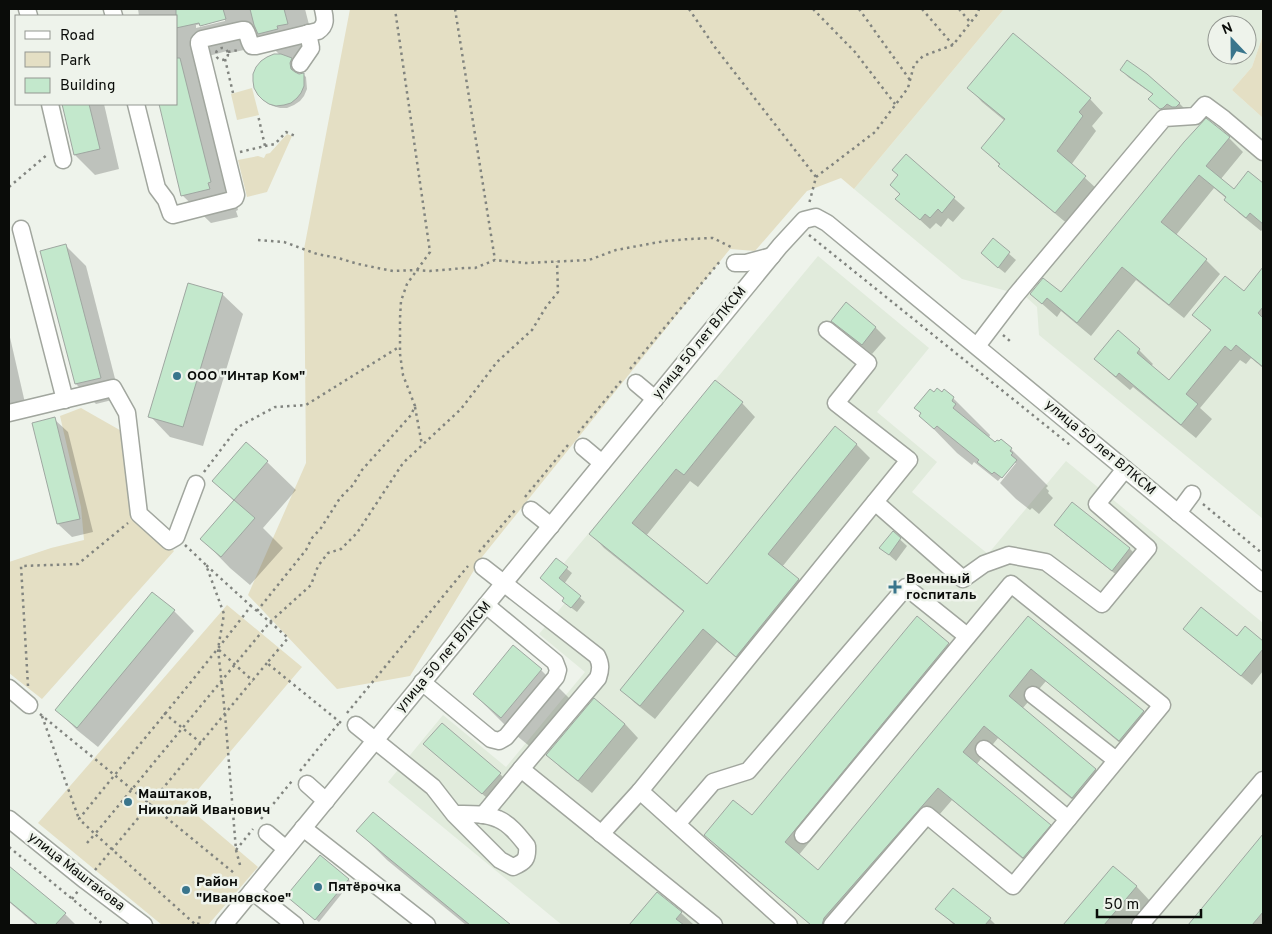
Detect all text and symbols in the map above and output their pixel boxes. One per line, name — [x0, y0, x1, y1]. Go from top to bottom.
legend — [15, 15, 178, 105]
north arrow — [1207, 15, 1257, 65]
text: N — [1220, 20, 1236, 39]
text: Road — [60, 27, 95, 46]
text: Park — [60, 52, 91, 71]
text: Building — [60, 77, 115, 96]
street label: улица 50 лет ВЛКСМ — [649, 283, 751, 403]
place label: ООО "Интар Ком" — [187, 368, 305, 385]
marker: ООО "Интар Ком" — [171, 370, 183, 382]
street label: улица 50 лет ВЛКСМ — [1041, 397, 1159, 499]
place label: Военный госпиталь — [906, 571, 977, 604]
marker: Военный госпиталь — [888, 580, 902, 594]
street label: улица 50 лет ВЛКСМ — [393, 598, 495, 716]
place label: Маштаков, Николай Иванович — [138, 786, 270, 819]
marker: Маштаков, Николай Иванович — [122, 796, 134, 808]
street label: улица Маштакова — [24, 829, 128, 915]
place label: Район "Ивановское" — [196, 874, 291, 907]
place label: Пятёрочка — [328, 879, 401, 896]
marker: Пятёрочка — [312, 881, 324, 893]
marker: Район "Ивановское" — [180, 884, 192, 896]
scale bar — [1097, 886, 1201, 918]
text: 50 m — [1104, 896, 1139, 915]

